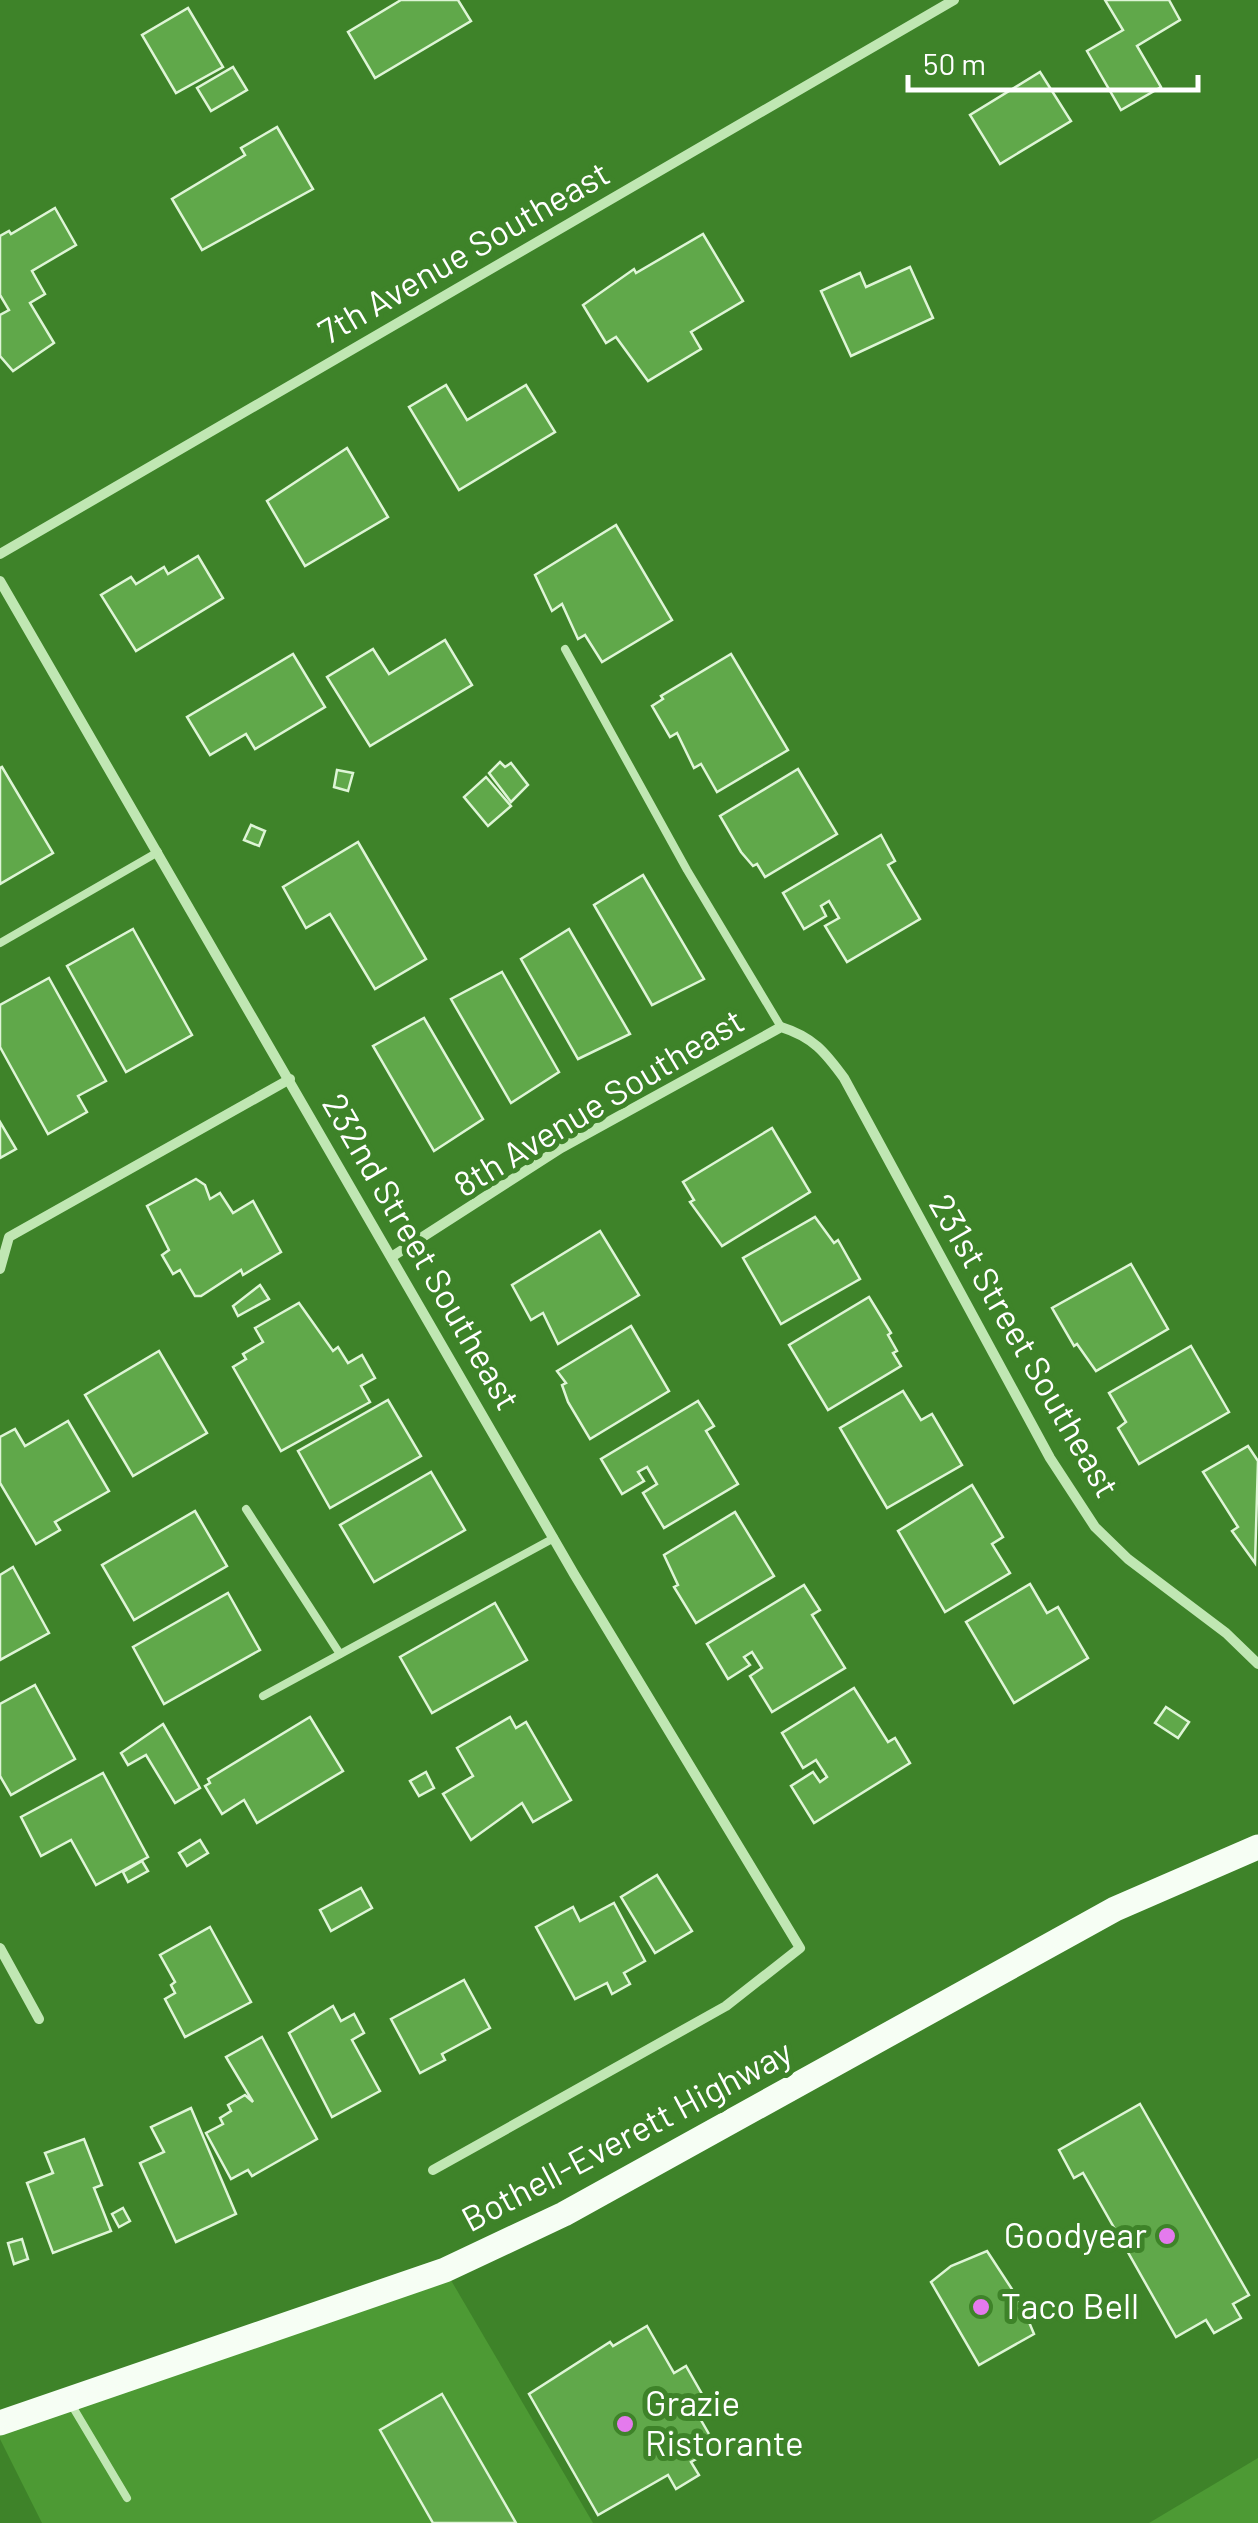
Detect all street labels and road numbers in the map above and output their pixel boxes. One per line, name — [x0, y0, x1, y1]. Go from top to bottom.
street label: 7th Avenue Southeast — [310, 151, 616, 352]
street label: 8th Avenue Southeast — [445, 998, 750, 1204]
street label: 232nd Street Southeast — [315, 1085, 530, 1417]
street label: 231st Street Southeast — [922, 1186, 1130, 1504]
street label: Bothell-Everett Highway — [454, 2029, 798, 2239]

